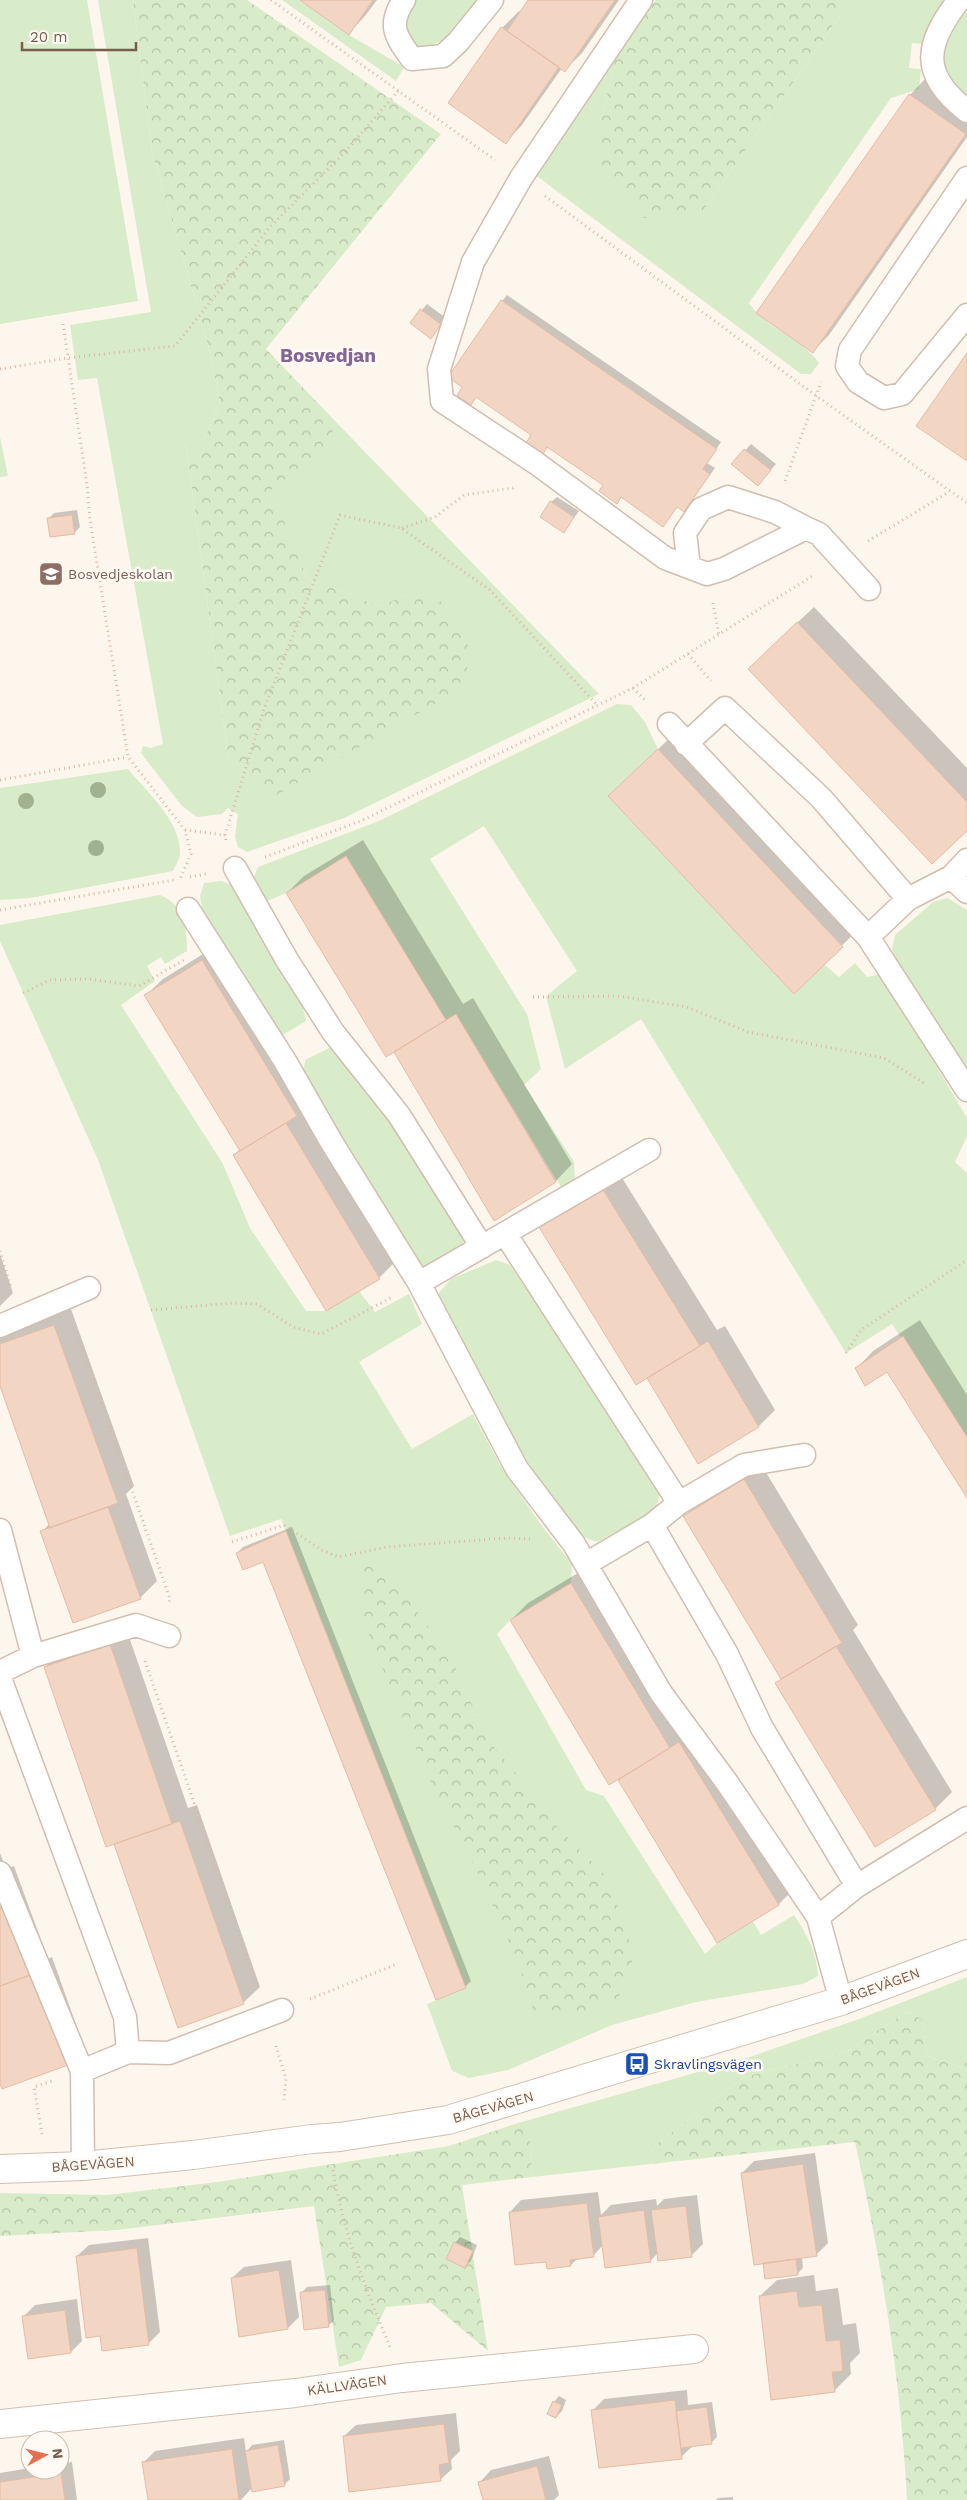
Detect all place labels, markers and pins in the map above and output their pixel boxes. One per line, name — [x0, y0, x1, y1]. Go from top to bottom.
school or university icon: Bosvedjeskolan — [38, 561, 64, 587]
place label: Bosvedjeskolan — [68, 566, 173, 582]
bus stop icon: Skravlingsvägen — [624, 2051, 650, 2077]
place label: Skravlingsvägen — [654, 2056, 762, 2072]

